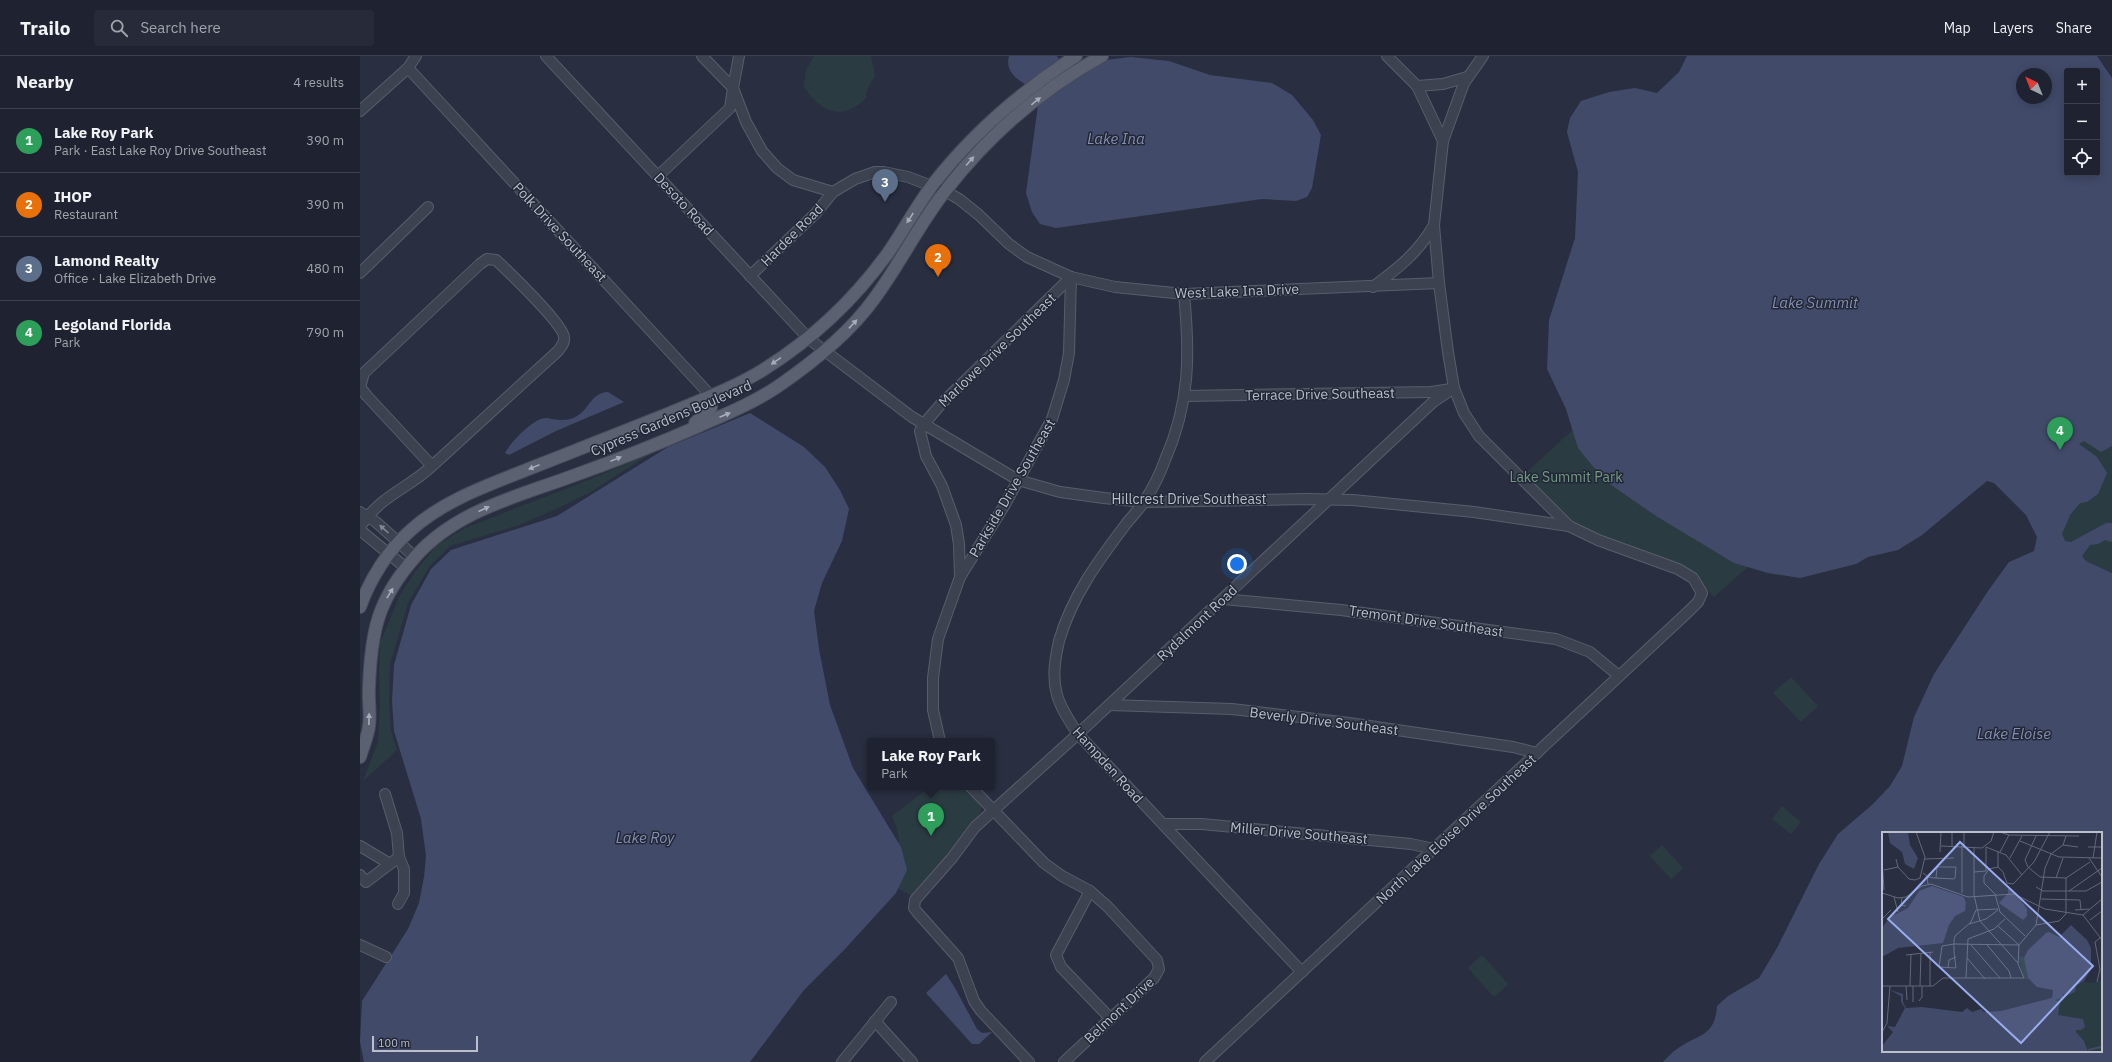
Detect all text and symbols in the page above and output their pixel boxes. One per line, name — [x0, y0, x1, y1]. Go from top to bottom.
search box — [94, 10, 374, 46]
text: Trailo — [20, 16, 70, 40]
icon: search — [108, 17, 130, 39]
text: Search here — [140, 18, 221, 37]
text: Map — [1944, 19, 1971, 37]
text: Layers — [1993, 19, 2034, 37]
text: Share — [2056, 19, 2092, 37]
north arrow — [2016, 68, 2052, 104]
map controls — [2064, 68, 2100, 176]
button: + — [2064, 68, 2100, 104]
text: Nearby — [16, 71, 74, 93]
text: 4 results — [293, 74, 344, 91]
one-way arrow — [1030, 96, 1041, 105]
button: − — [2064, 104, 2100, 140]
text: Lake Roy Park — [54, 123, 153, 142]
water label: Lake Ina — [1087, 129, 1145, 148]
text: 1 — [25, 132, 33, 149]
text: 390 m — [306, 132, 344, 149]
button: locate — [2064, 140, 2100, 176]
text: Park · East Lake Roy Drive Southeast — [54, 142, 267, 159]
one-way arrow — [966, 156, 975, 166]
street label: Desoto Road — [650, 169, 718, 239]
pin: 3 — [872, 169, 898, 202]
street label: Polk Drive Southeast — [509, 178, 611, 286]
text: IHOP — [54, 187, 92, 206]
text: 2 — [25, 196, 33, 213]
text: 390 m — [306, 196, 344, 213]
street label: Hardee Road — [757, 200, 827, 270]
text: Restaurant — [54, 206, 118, 223]
one-way arrow — [907, 212, 914, 224]
pin: 2 — [925, 244, 951, 277]
text: Lamond Realty — [54, 251, 159, 270]
text: 3 — [25, 260, 33, 277]
text: 480 m — [306, 260, 344, 277]
text: Office · Lake Elizabeth Drive — [54, 270, 216, 287]
street label: West Lake Ina Drive — [1175, 280, 1300, 302]
street label: Marlowe Drive Southeast — [934, 289, 1060, 411]
water label: Lake Summit — [1772, 293, 1859, 312]
text: Legoland Florida — [54, 315, 171, 334]
one-way arrow — [848, 318, 857, 329]
text: 4 — [25, 324, 33, 341]
text: 790 m — [306, 324, 344, 341]
text: Park — [54, 334, 80, 351]
one-way arrow — [771, 357, 781, 365]
street label: Cypress Gardens Boulevard — [588, 376, 754, 460]
street label: Terrace Drive Southeast — [1245, 384, 1395, 404]
one-way arrow — [719, 411, 731, 417]
street label: Parkside Drive Southeast — [965, 415, 1059, 560]
pin: 4 — [2047, 417, 2073, 450]
one-way arrow — [611, 456, 623, 462]
one-way arrow — [527, 465, 539, 471]
park label: Lake Summit Park — [1509, 468, 1623, 486]
street label: Hillcrest Drive Southeast — [1111, 490, 1267, 508]
one-way arrow — [479, 506, 490, 512]
one-way arrow — [379, 524, 389, 534]
your location — [1227, 554, 1247, 574]
street label: Rydalmont Road — [1153, 581, 1241, 665]
one-way arrow — [386, 587, 393, 599]
street label: Tremont Drive Southeast — [1348, 601, 1504, 641]
street label: Beverly Drive Southeast — [1249, 703, 1399, 739]
one-way arrow — [366, 712, 372, 725]
street label: Hampden Road — [1069, 723, 1147, 807]
water label: Lake Eloise — [1977, 724, 2051, 743]
popup — [867, 738, 995, 790]
text: Lake Roy Park — [881, 746, 981, 765]
street label: North Lake Eloise Drive Southeast — [1372, 750, 1540, 908]
text: Park — [881, 765, 908, 782]
pin: 1 — [918, 803, 944, 836]
street label: Miller Drive Southeast — [1230, 818, 1369, 848]
water label: Lake Roy — [616, 828, 675, 847]
inset map — [1882, 832, 2102, 1052]
street label: Belmont Drive — [1080, 973, 1158, 1047]
scale bar — [372, 1034, 478, 1053]
text: 100 m — [378, 1036, 410, 1050]

